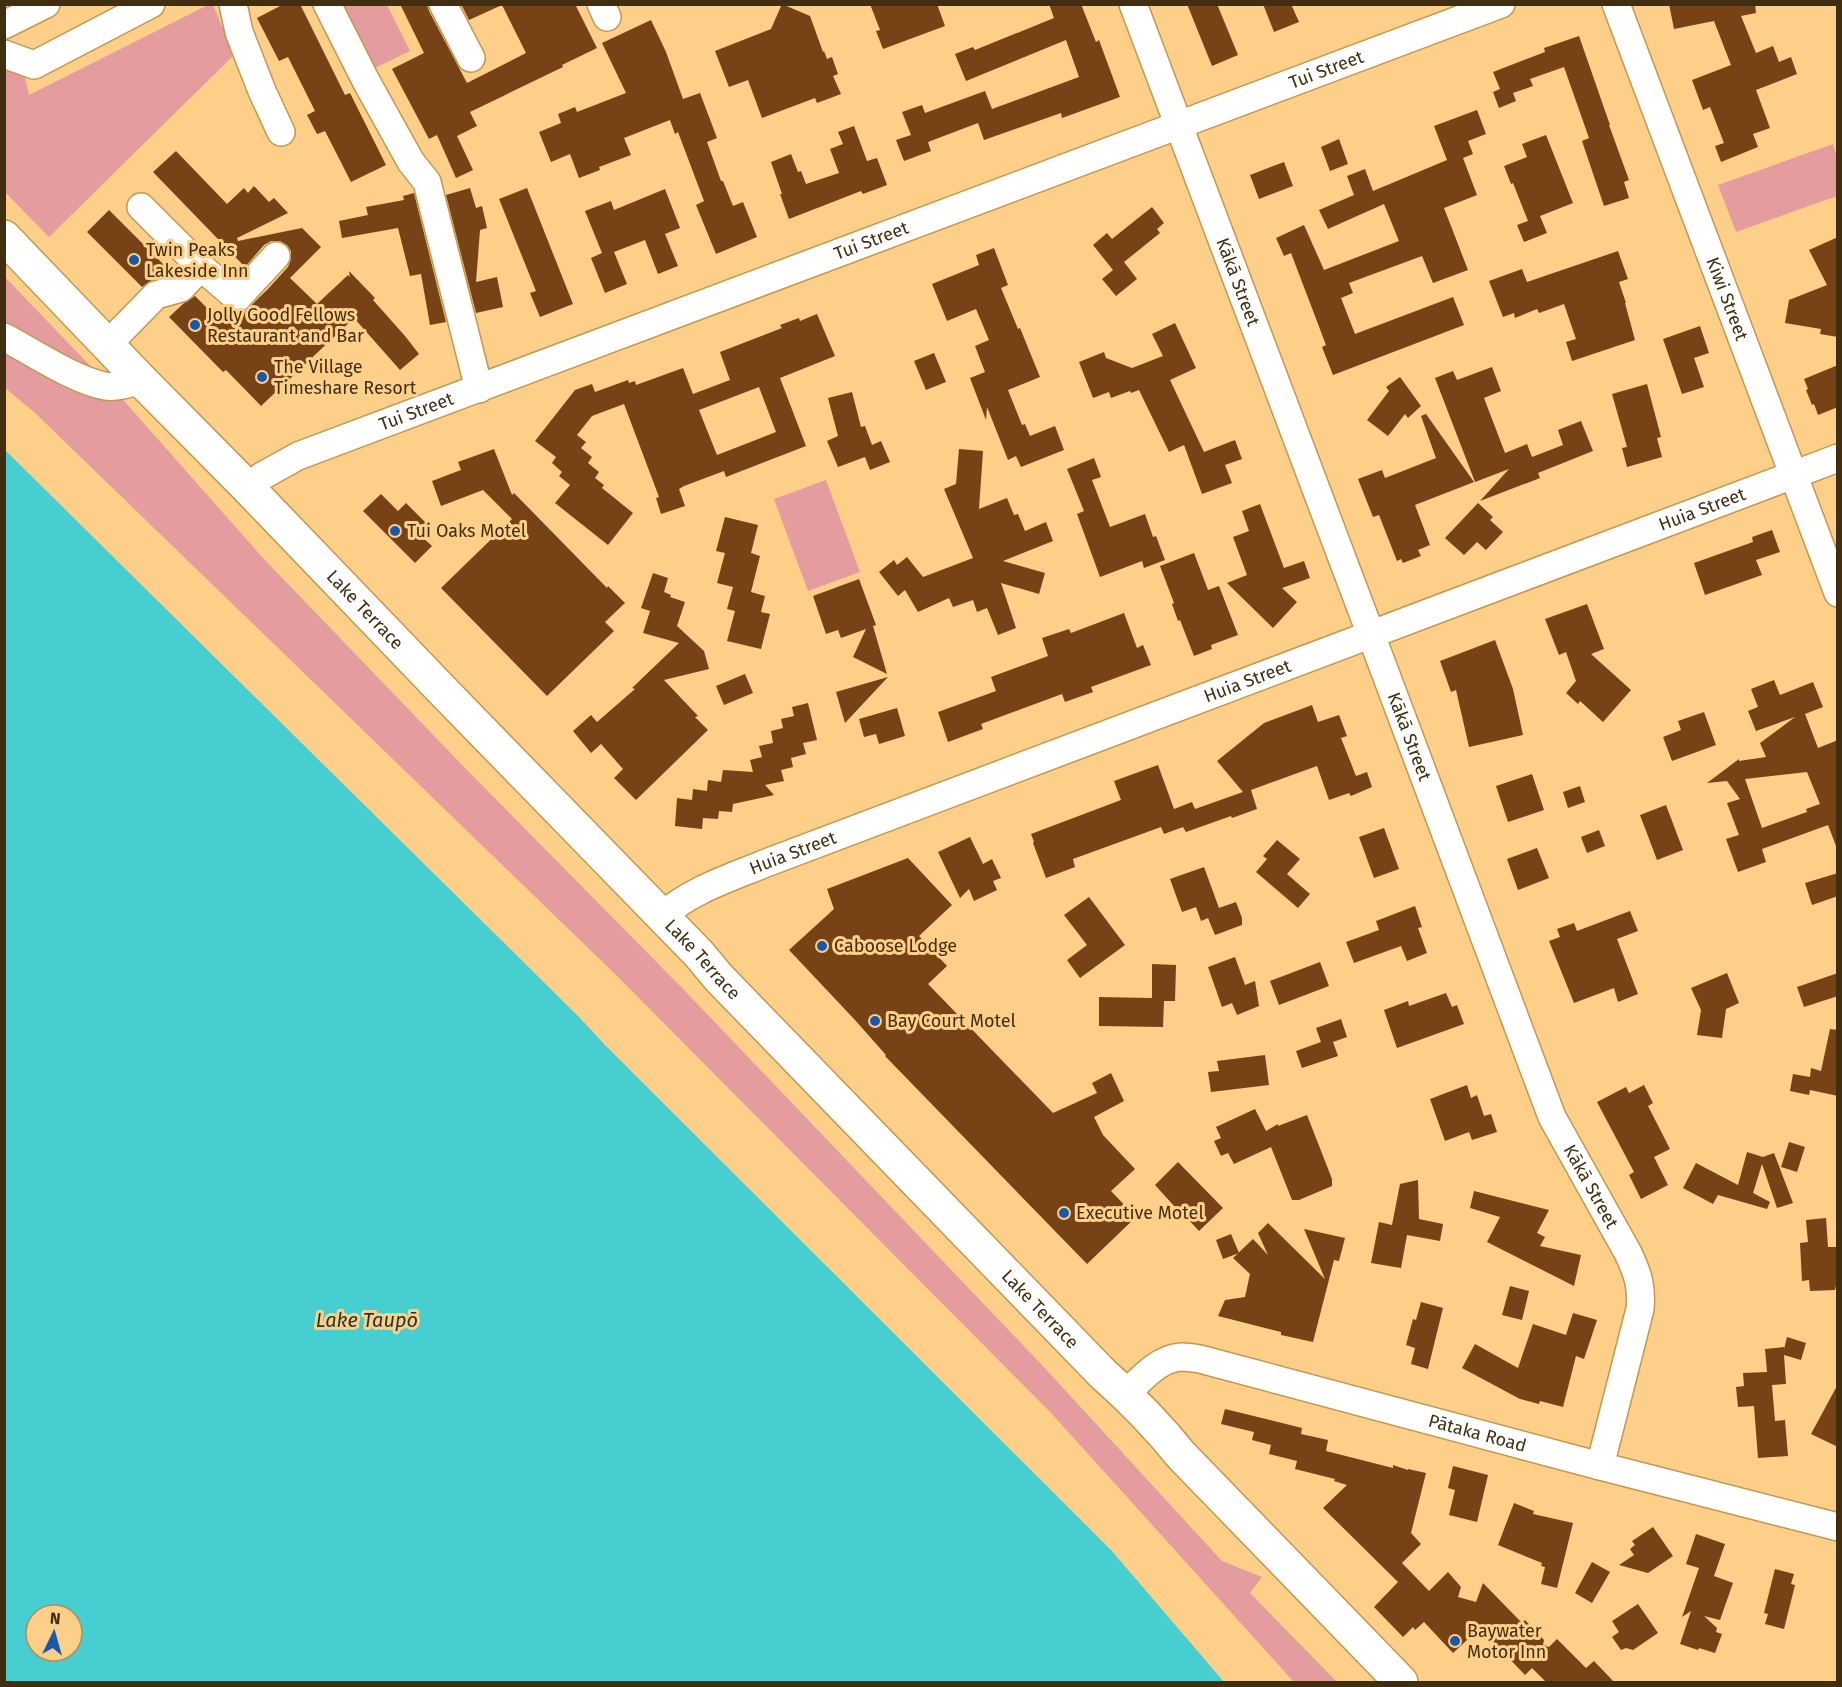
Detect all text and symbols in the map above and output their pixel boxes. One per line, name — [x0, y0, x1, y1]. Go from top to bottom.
street label: Tui Street — [1286, 46, 1367, 94]
street label: Tui Street — [831, 216, 912, 265]
street label: Kākā Street — [1211, 235, 1265, 330]
place label: Twin Peaks Lakeside Inn — [146, 239, 249, 282]
marker: Twin Peaks Lakeside Inn — [127, 253, 141, 267]
street label: Kiwi Street — [1701, 254, 1753, 344]
place label: Jolly Good Fellows Restaurant and Bar — [207, 304, 364, 347]
marker: Jolly Good Fellows Restaurant and Bar — [188, 318, 202, 332]
place label: The Village Timeshare Resort — [274, 356, 417, 399]
marker: The Village Timeshare Resort — [255, 370, 269, 384]
street label: Tui Street — [376, 387, 457, 436]
street label: Huia Street — [1656, 483, 1749, 536]
place label: Tui Oaks Motel — [407, 520, 526, 542]
marker: Tui Oaks Motel — [388, 524, 402, 538]
street label: Lake Terrace — [322, 566, 408, 654]
street label: Huia Street — [1201, 655, 1294, 708]
street label: Kākā Street — [1383, 689, 1436, 784]
street label: Huia Street — [746, 826, 840, 880]
street label: Lake Terrace — [660, 915, 745, 1004]
place label: Caboose Lodge — [834, 935, 957, 957]
marker: Caboose Lodge — [815, 939, 829, 953]
place label: Bay Court Motel — [887, 1010, 1016, 1032]
marker: Bay Court Motel — [868, 1014, 882, 1028]
street label: Kākā Street — [1559, 1141, 1623, 1233]
place label: Executive Motel — [1076, 1202, 1204, 1224]
marker: Executive Motel — [1057, 1206, 1071, 1220]
street label: Lake Terrace — [997, 1265, 1083, 1353]
water label: Lake Taupō — [316, 1308, 418, 1332]
street label: Pātaka Road — [1426, 1410, 1529, 1457]
north arrow — [24, 1603, 84, 1663]
text: N — [49, 1609, 61, 1628]
place label: Baywater Motor Inn — [1467, 1620, 1546, 1663]
marker: Baywater Motor Inn — [1448, 1634, 1462, 1648]

